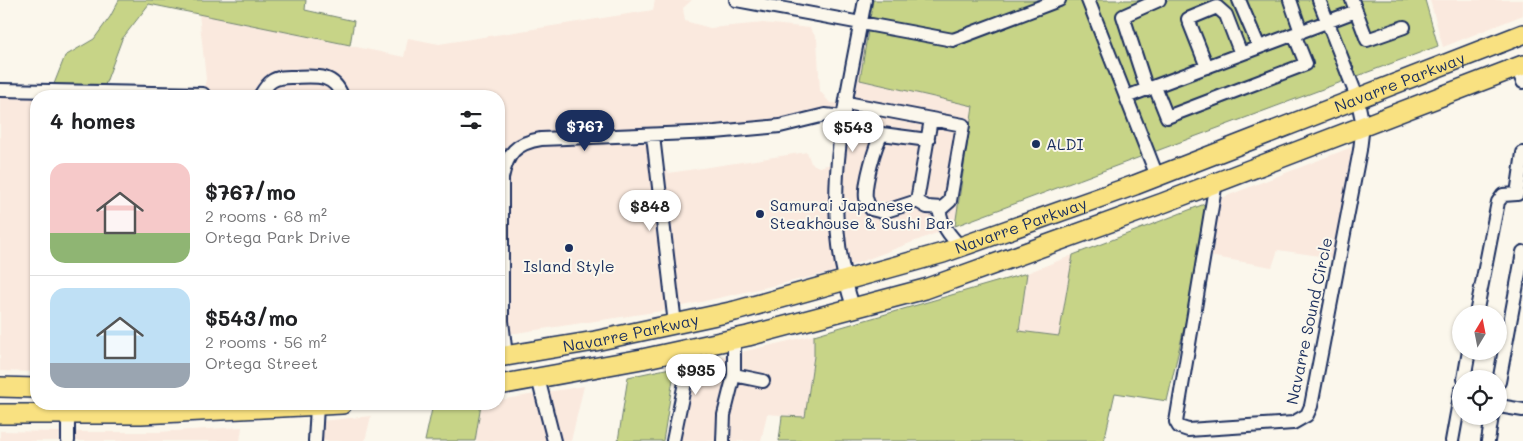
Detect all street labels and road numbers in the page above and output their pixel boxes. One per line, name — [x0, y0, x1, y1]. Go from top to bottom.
street label: Navarre Parkway — [1331, 47, 1468, 116]
street label: Navarre Parkway — [952, 192, 1089, 258]
street label: Navarre Sound Circle — [1281, 235, 1336, 406]
street label: Navarre Parkway — [561, 308, 701, 356]

